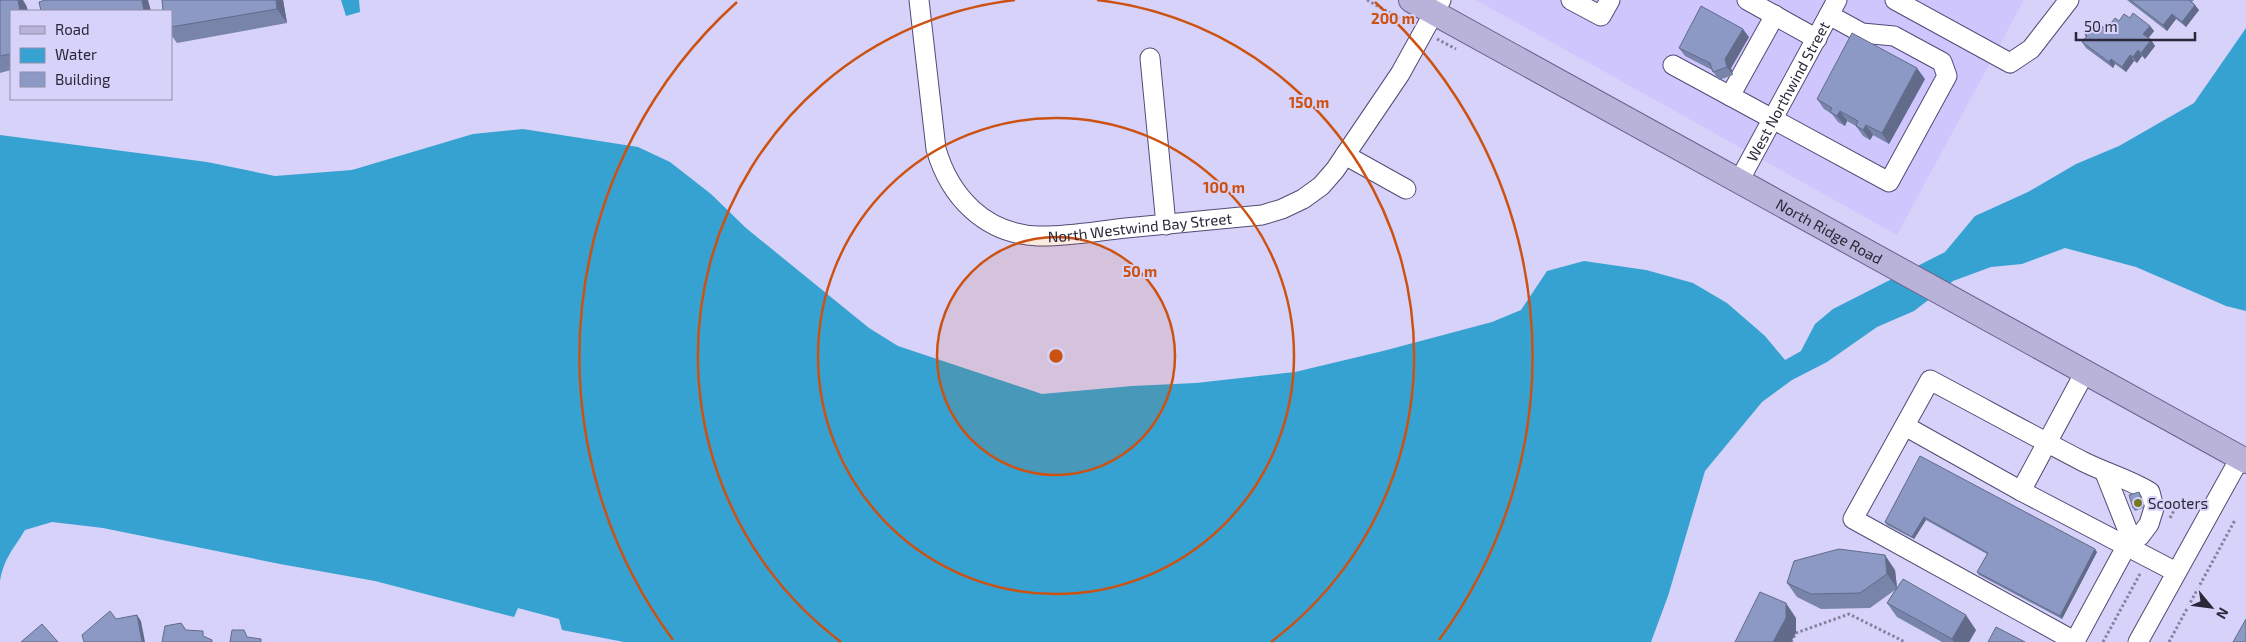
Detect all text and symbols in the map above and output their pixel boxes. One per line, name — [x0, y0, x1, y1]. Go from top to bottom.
text: 200 m — [1371, 9, 1415, 27]
legend — [10, 10, 172, 100]
scale bar — [2076, 10, 2195, 42]
text: 50 m — [2084, 17, 2118, 35]
street label: West Northwind Street — [1742, 18, 1833, 165]
text: Road — [55, 20, 90, 38]
text: Water — [55, 45, 97, 63]
text: Building — [55, 70, 111, 88]
text: 150 m — [1289, 93, 1329, 111]
text: 100 m — [1203, 178, 1245, 196]
street label: North Ridge Road — [1773, 194, 1886, 268]
street label: North Westwind Bay Street — [1047, 209, 1233, 245]
text: 50 m — [1123, 262, 1157, 280]
centre of rings — [1047, 347, 1065, 365]
place label: Scooters — [2148, 494, 2208, 512]
marker: Scooters — [2132, 497, 2144, 509]
north arrow — [2186, 582, 2236, 632]
text: N — [2213, 605, 2233, 622]

